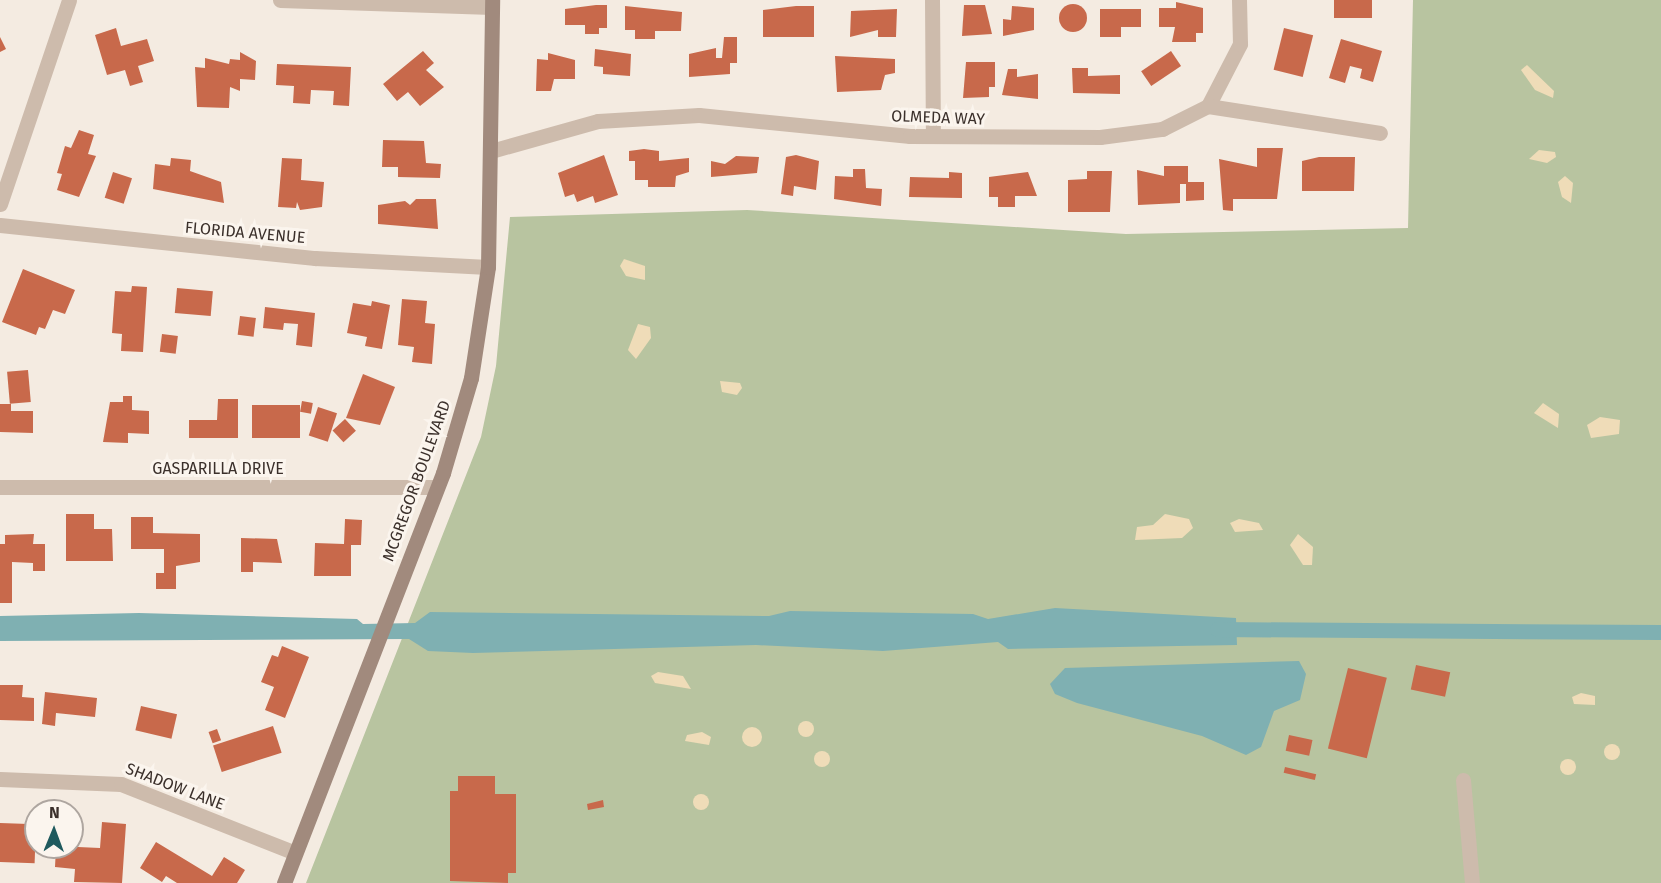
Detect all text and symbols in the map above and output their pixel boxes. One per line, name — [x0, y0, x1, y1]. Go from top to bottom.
street label: OLMEDA WAY — [891, 107, 985, 129]
street label: FLORIDA AVENUE — [184, 218, 306, 248]
street label: MCGREGOR BOULEVARD — [379, 398, 455, 564]
street label: GASPARILLA DRIVE — [152, 459, 284, 479]
street label: SHADOW LANE — [123, 759, 227, 815]
north arrow — [24, 799, 84, 859]
text: N — [49, 803, 60, 822]

